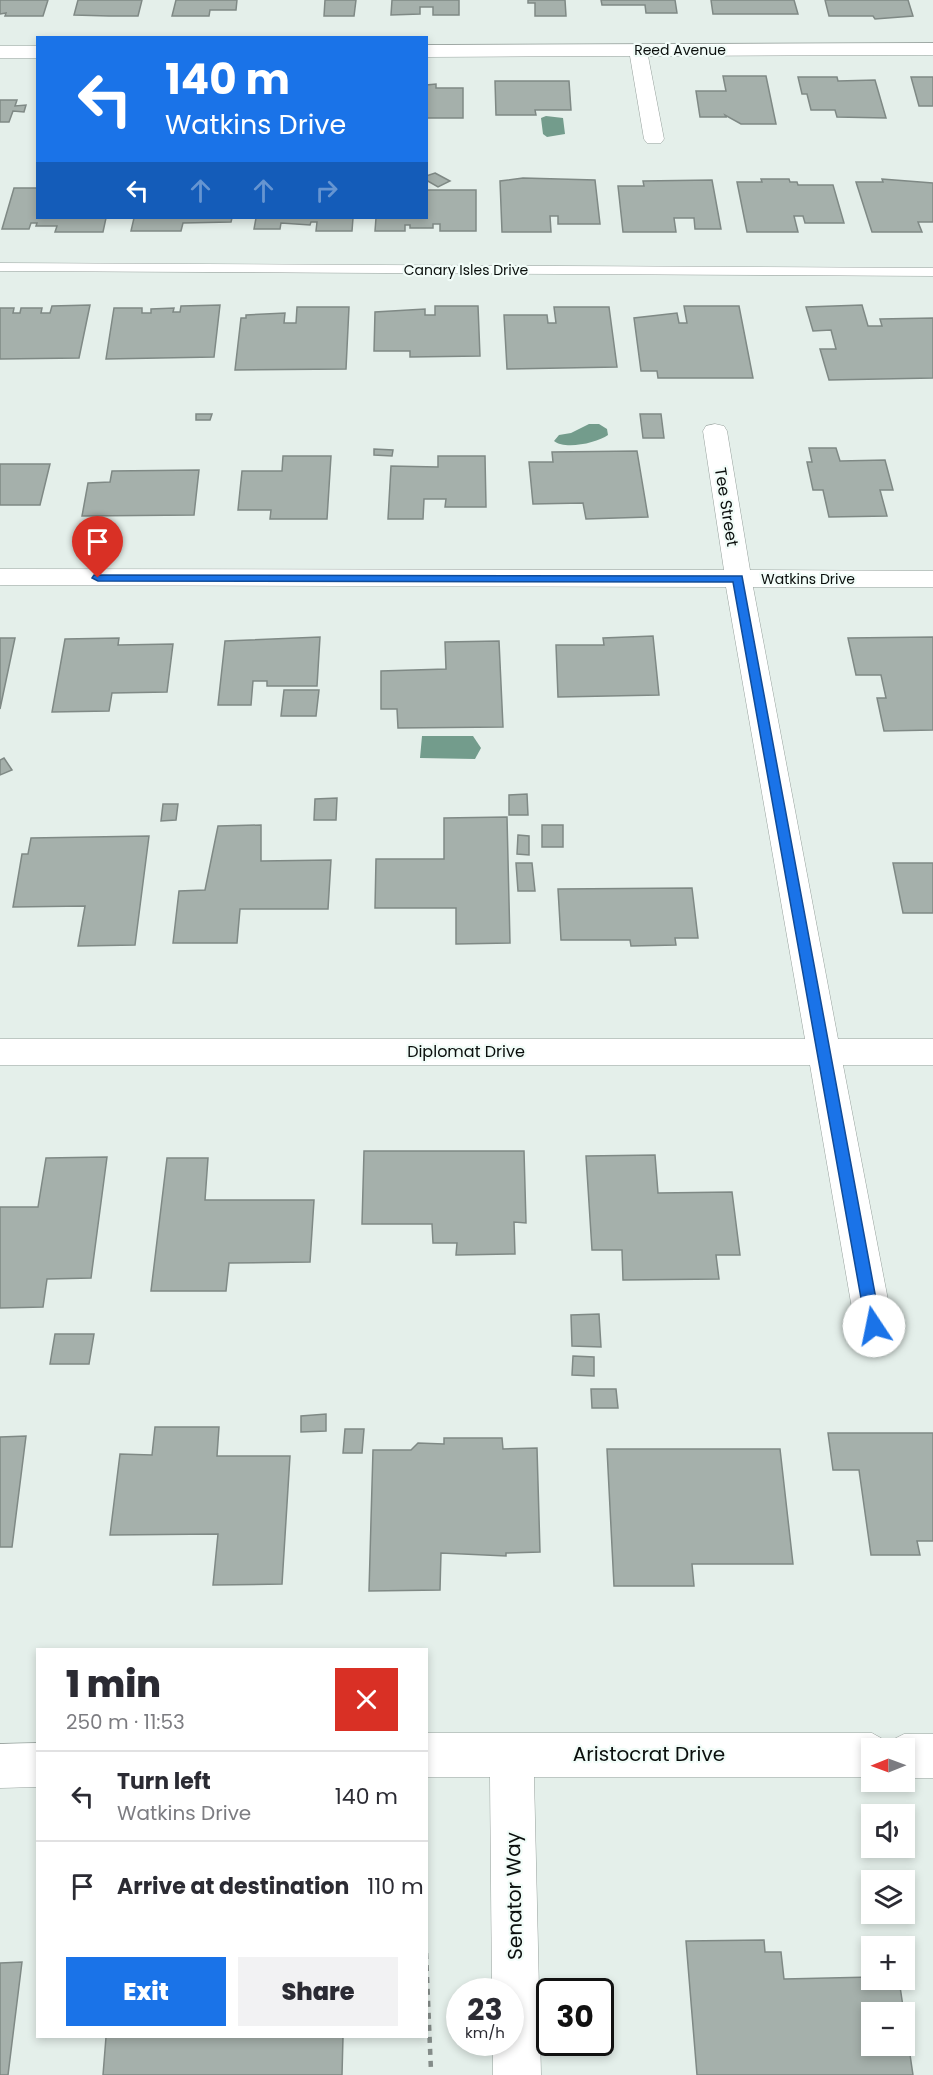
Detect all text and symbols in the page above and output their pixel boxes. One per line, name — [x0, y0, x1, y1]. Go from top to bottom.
street label: Reed Avenue — [634, 40, 726, 60]
text: 140 m — [165, 50, 290, 109]
icon: left — [66, 60, 144, 138]
text: Watkins Drive — [165, 106, 346, 143]
icon: left — [121, 174, 154, 207]
icon: ahead — [184, 174, 217, 207]
icon: ahead — [247, 174, 280, 207]
icon: right — [310, 174, 343, 207]
street label: Canary Isles Drive — [404, 260, 529, 280]
street label: Tee Street — [709, 466, 744, 548]
pin — [72, 516, 123, 578]
icon: arrive — [81, 525, 114, 558]
street label: Watkins Drive — [761, 569, 855, 589]
street label: Diplomat Drive — [407, 1040, 525, 1063]
position arrow — [842, 1294, 906, 1358]
text: 1 min — [66, 1659, 161, 1710]
button: close — [335, 1668, 398, 1731]
text: 250 m · 11:53 — [66, 1708, 185, 1736]
north arrow — [861, 1738, 915, 1792]
map controls — [861, 1738, 915, 2056]
street label: Aristocrat Drive — [573, 1740, 725, 1768]
text: Turn left — [117, 1766, 211, 1797]
icon: left — [66, 1780, 99, 1813]
text: 140 m — [335, 1781, 398, 1812]
text: Watkins Drive — [117, 1799, 251, 1827]
button: sound — [861, 1804, 915, 1858]
street label: Senator Way — [499, 1832, 529, 1960]
icon: arrive — [66, 1870, 99, 1903]
button: layers — [861, 1870, 915, 1924]
text: Arrive at destination — [117, 1871, 349, 1902]
text: 110 m — [367, 1871, 424, 1902]
button: + — [861, 1936, 915, 1990]
button: Exit — [66, 1957, 226, 2026]
button: Share — [238, 1957, 398, 2026]
speed limit sign: 30 — [536, 1978, 614, 2056]
text: 23 — [467, 1988, 503, 2031]
button: − — [861, 2002, 915, 2056]
text: km/h — [465, 2022, 505, 2043]

